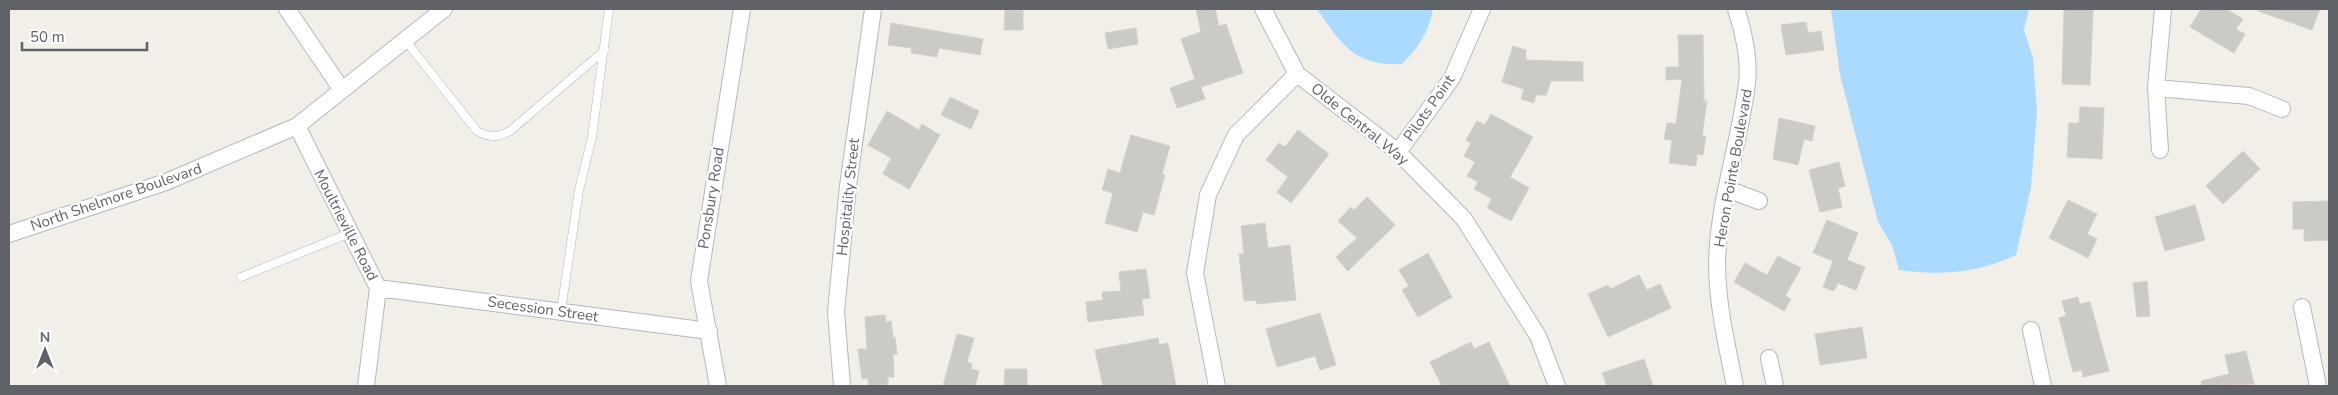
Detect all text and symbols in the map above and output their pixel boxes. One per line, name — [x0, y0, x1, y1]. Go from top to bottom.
scale bar — [22, 20, 148, 52]
text: 50 m — [30, 27, 65, 47]
street label: Pilots Point — [1399, 70, 1460, 145]
street label: Olde Central Way — [1307, 78, 1413, 170]
street label: Heron Pointe Boulevard — [1709, 87, 1757, 249]
street label: Hospitality Street — [832, 136, 864, 257]
street label: Ponsbury Road — [693, 146, 729, 250]
street label: North Shelmore Boulevard — [28, 158, 204, 236]
street label: Moultrieville Road — [309, 166, 383, 284]
street label: Secession Street — [486, 291, 600, 327]
north arrow — [20, 325, 70, 375]
text: N — [40, 328, 50, 347]

